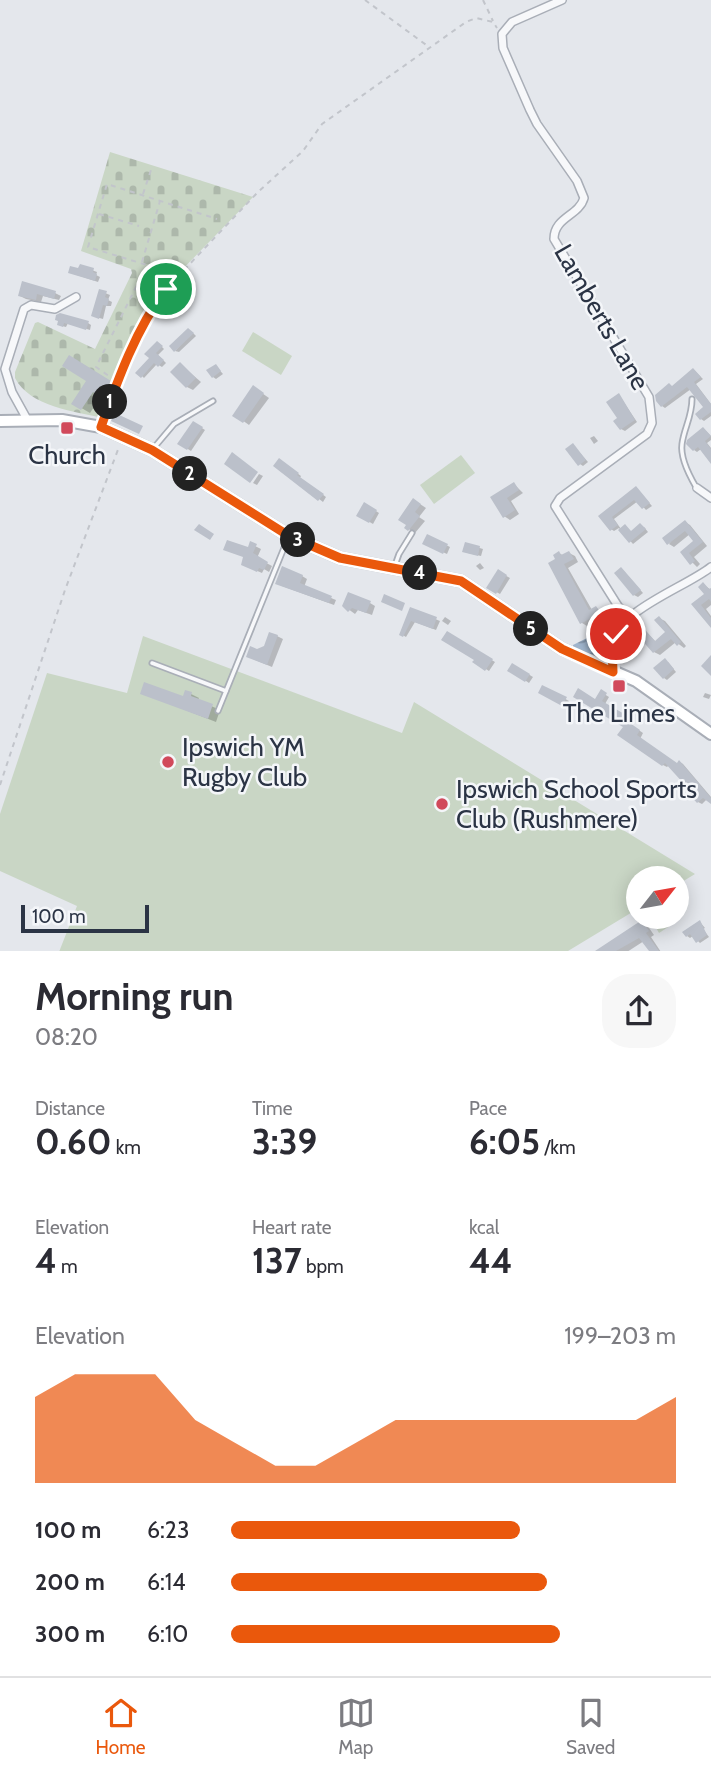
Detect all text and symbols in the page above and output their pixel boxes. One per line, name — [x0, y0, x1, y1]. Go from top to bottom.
street label: Lamberts Lane — [547, 238, 657, 396]
pin — [136, 259, 196, 319]
icon: arrive — [147, 270, 185, 308]
pin: 1 — [92, 384, 128, 420]
text: 1 — [106, 390, 113, 413]
marker: Church — [59, 420, 75, 436]
place label: Church — [28, 439, 106, 471]
pin: 2 — [172, 456, 208, 491]
text: 2 — [184, 462, 195, 485]
pin: 3 — [280, 522, 316, 558]
text: 3 — [292, 528, 303, 551]
pin: 4 — [402, 556, 438, 590]
text: 4 — [414, 561, 425, 584]
pin — [586, 604, 646, 664]
pin: 5 — [514, 612, 548, 646]
icon: check — [597, 615, 635, 653]
text: 5 — [525, 617, 536, 640]
marker: The Limes — [611, 678, 627, 694]
place label: The Limes — [563, 697, 675, 729]
place label: Ipswich YM Rugby Club — [182, 731, 307, 793]
marker: Ipswich YM Rugby Club — [160, 754, 176, 770]
place label: Ipswich School Sports Club (Rushmere) — [456, 773, 697, 835]
marker: Ipswich School Sports Club (Rushmere) — [434, 796, 450, 812]
north arrow — [626, 866, 690, 929]
map controls — [626, 866, 689, 929]
scale bar — [21, 902, 149, 934]
text: 100 m — [32, 905, 86, 928]
text: Morning run — [35, 973, 234, 1020]
button: share — [602, 974, 676, 1048]
text: 08:20 — [35, 1023, 98, 1051]
text: Distance — [35, 1097, 105, 1120]
text: Time — [252, 1097, 292, 1120]
text: Pace — [469, 1097, 507, 1120]
text: 0.60 — [35, 1120, 111, 1163]
text: 3:39 — [252, 1120, 317, 1163]
text: 6:05 — [469, 1120, 540, 1163]
text: km — [111, 1136, 141, 1159]
text: /km — [540, 1136, 576, 1159]
text: Elevation — [35, 1216, 109, 1239]
text: Heart rate — [252, 1216, 332, 1239]
text: kcal — [469, 1216, 499, 1239]
text: 4 — [35, 1239, 57, 1282]
text: 137 — [252, 1239, 302, 1282]
text: 44 — [469, 1239, 512, 1282]
text: m — [57, 1255, 78, 1278]
text: bpm — [302, 1255, 344, 1278]
text: Elevation — [35, 1322, 125, 1350]
text: 199–203 m — [564, 1322, 676, 1350]
text: 100 m — [35, 1516, 101, 1544]
text: 6:23 — [147, 1516, 189, 1544]
text: 200 m — [35, 1568, 105, 1596]
text: 6:14 — [147, 1568, 186, 1596]
text: 300 m — [35, 1620, 105, 1648]
text: 6:10 — [147, 1620, 188, 1648]
tab: Home — [96, 1694, 146, 1759]
tab: Map — [337, 1694, 375, 1759]
tab: Saved — [566, 1694, 615, 1759]

